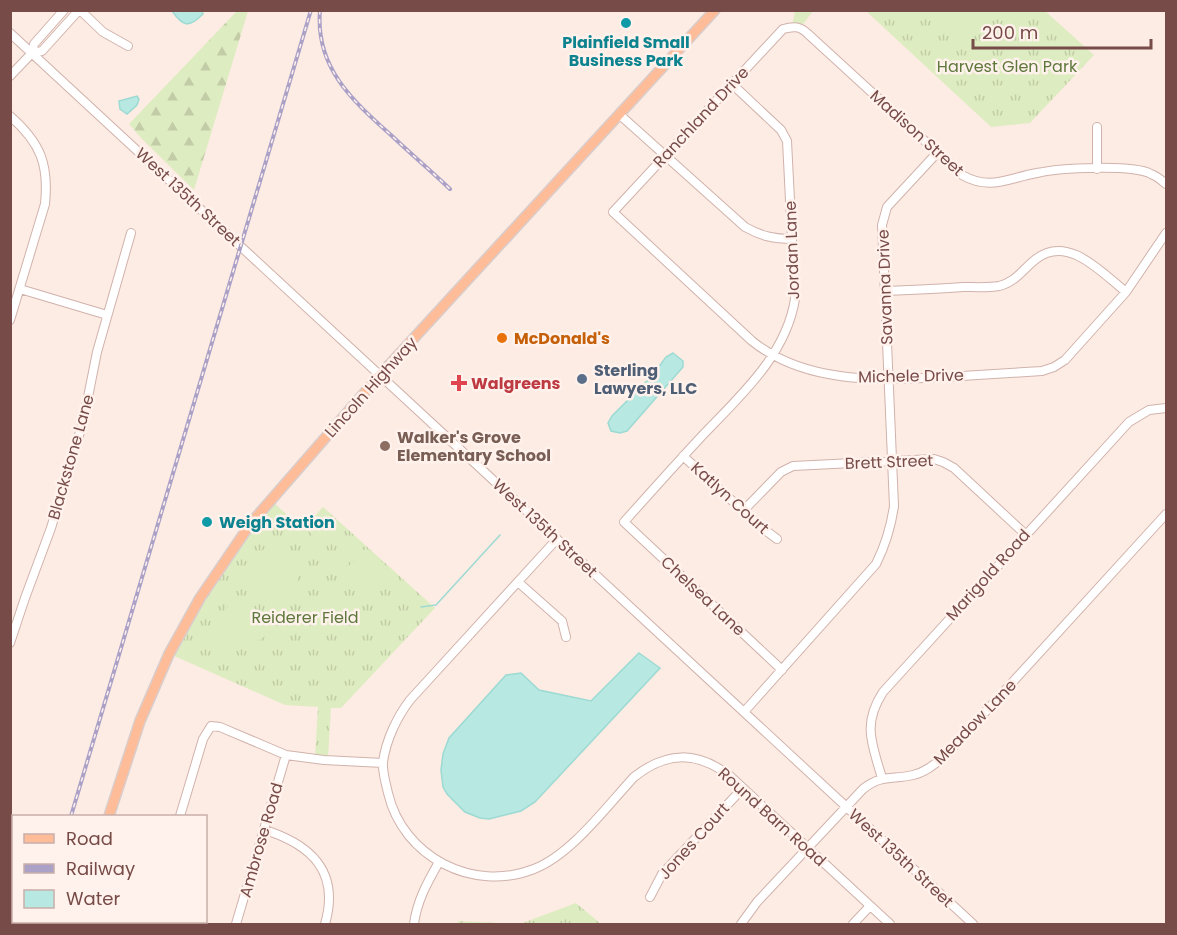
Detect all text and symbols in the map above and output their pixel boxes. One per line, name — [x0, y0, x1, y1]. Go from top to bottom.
scale bar — [973, 12, 1152, 50]
marker: Plainfield Small Business Park — [619, 16, 633, 30]
text: 200 m — [982, 20, 1038, 45]
place label: Plainfield Small Business Park — [562, 31, 690, 72]
park label: Harvest Glen Park — [937, 55, 1078, 78]
street label: Ranchland Drive — [648, 61, 754, 173]
street label: Madison Street — [865, 85, 969, 182]
street label: West 135th Street — [131, 142, 246, 252]
street label: Jordan Lane — [779, 200, 805, 300]
street label: Savanna Drive — [871, 229, 899, 345]
place label: McDonald's — [514, 327, 610, 350]
marker: McDonald's — [495, 331, 509, 345]
street label: Lincoln Highway — [319, 332, 423, 442]
place label: Sterling Lawyers, LLC — [594, 359, 698, 400]
street label: Michele Drive — [858, 364, 964, 388]
place label: Walgreens — [471, 372, 561, 395]
marker: Sterling Lawyers, LLC — [575, 372, 589, 386]
marker: Walgreens — [452, 376, 466, 390]
street label: Blackstone Lane — [42, 392, 100, 522]
place label: Walker's Grove Elementary School — [397, 426, 551, 467]
marker: Walker's Grove Elementary School — [378, 439, 392, 453]
street label: Brett Street — [844, 449, 934, 475]
street label: Katlyn Court — [686, 457, 774, 540]
street label: West 135th Street — [488, 473, 603, 583]
place label: Weigh Station — [219, 511, 335, 534]
marker: Weigh Station — [200, 515, 214, 529]
street label: Marigold Road — [941, 524, 1035, 626]
street label: Chelsea Lane — [656, 551, 750, 641]
park label: Reiderer Field — [251, 606, 359, 629]
street label: Meadow Lane — [928, 674, 1022, 770]
street label: Round Barn Road — [713, 762, 831, 872]
street label: Ambrose Road — [234, 780, 288, 900]
street label: Jones Court — [653, 797, 735, 884]
street label: West 135th Street — [844, 803, 959, 913]
legend — [12, 815, 207, 923]
text: Road — [66, 826, 113, 851]
text: Railway — [66, 856, 135, 881]
text: Water — [66, 886, 120, 911]

